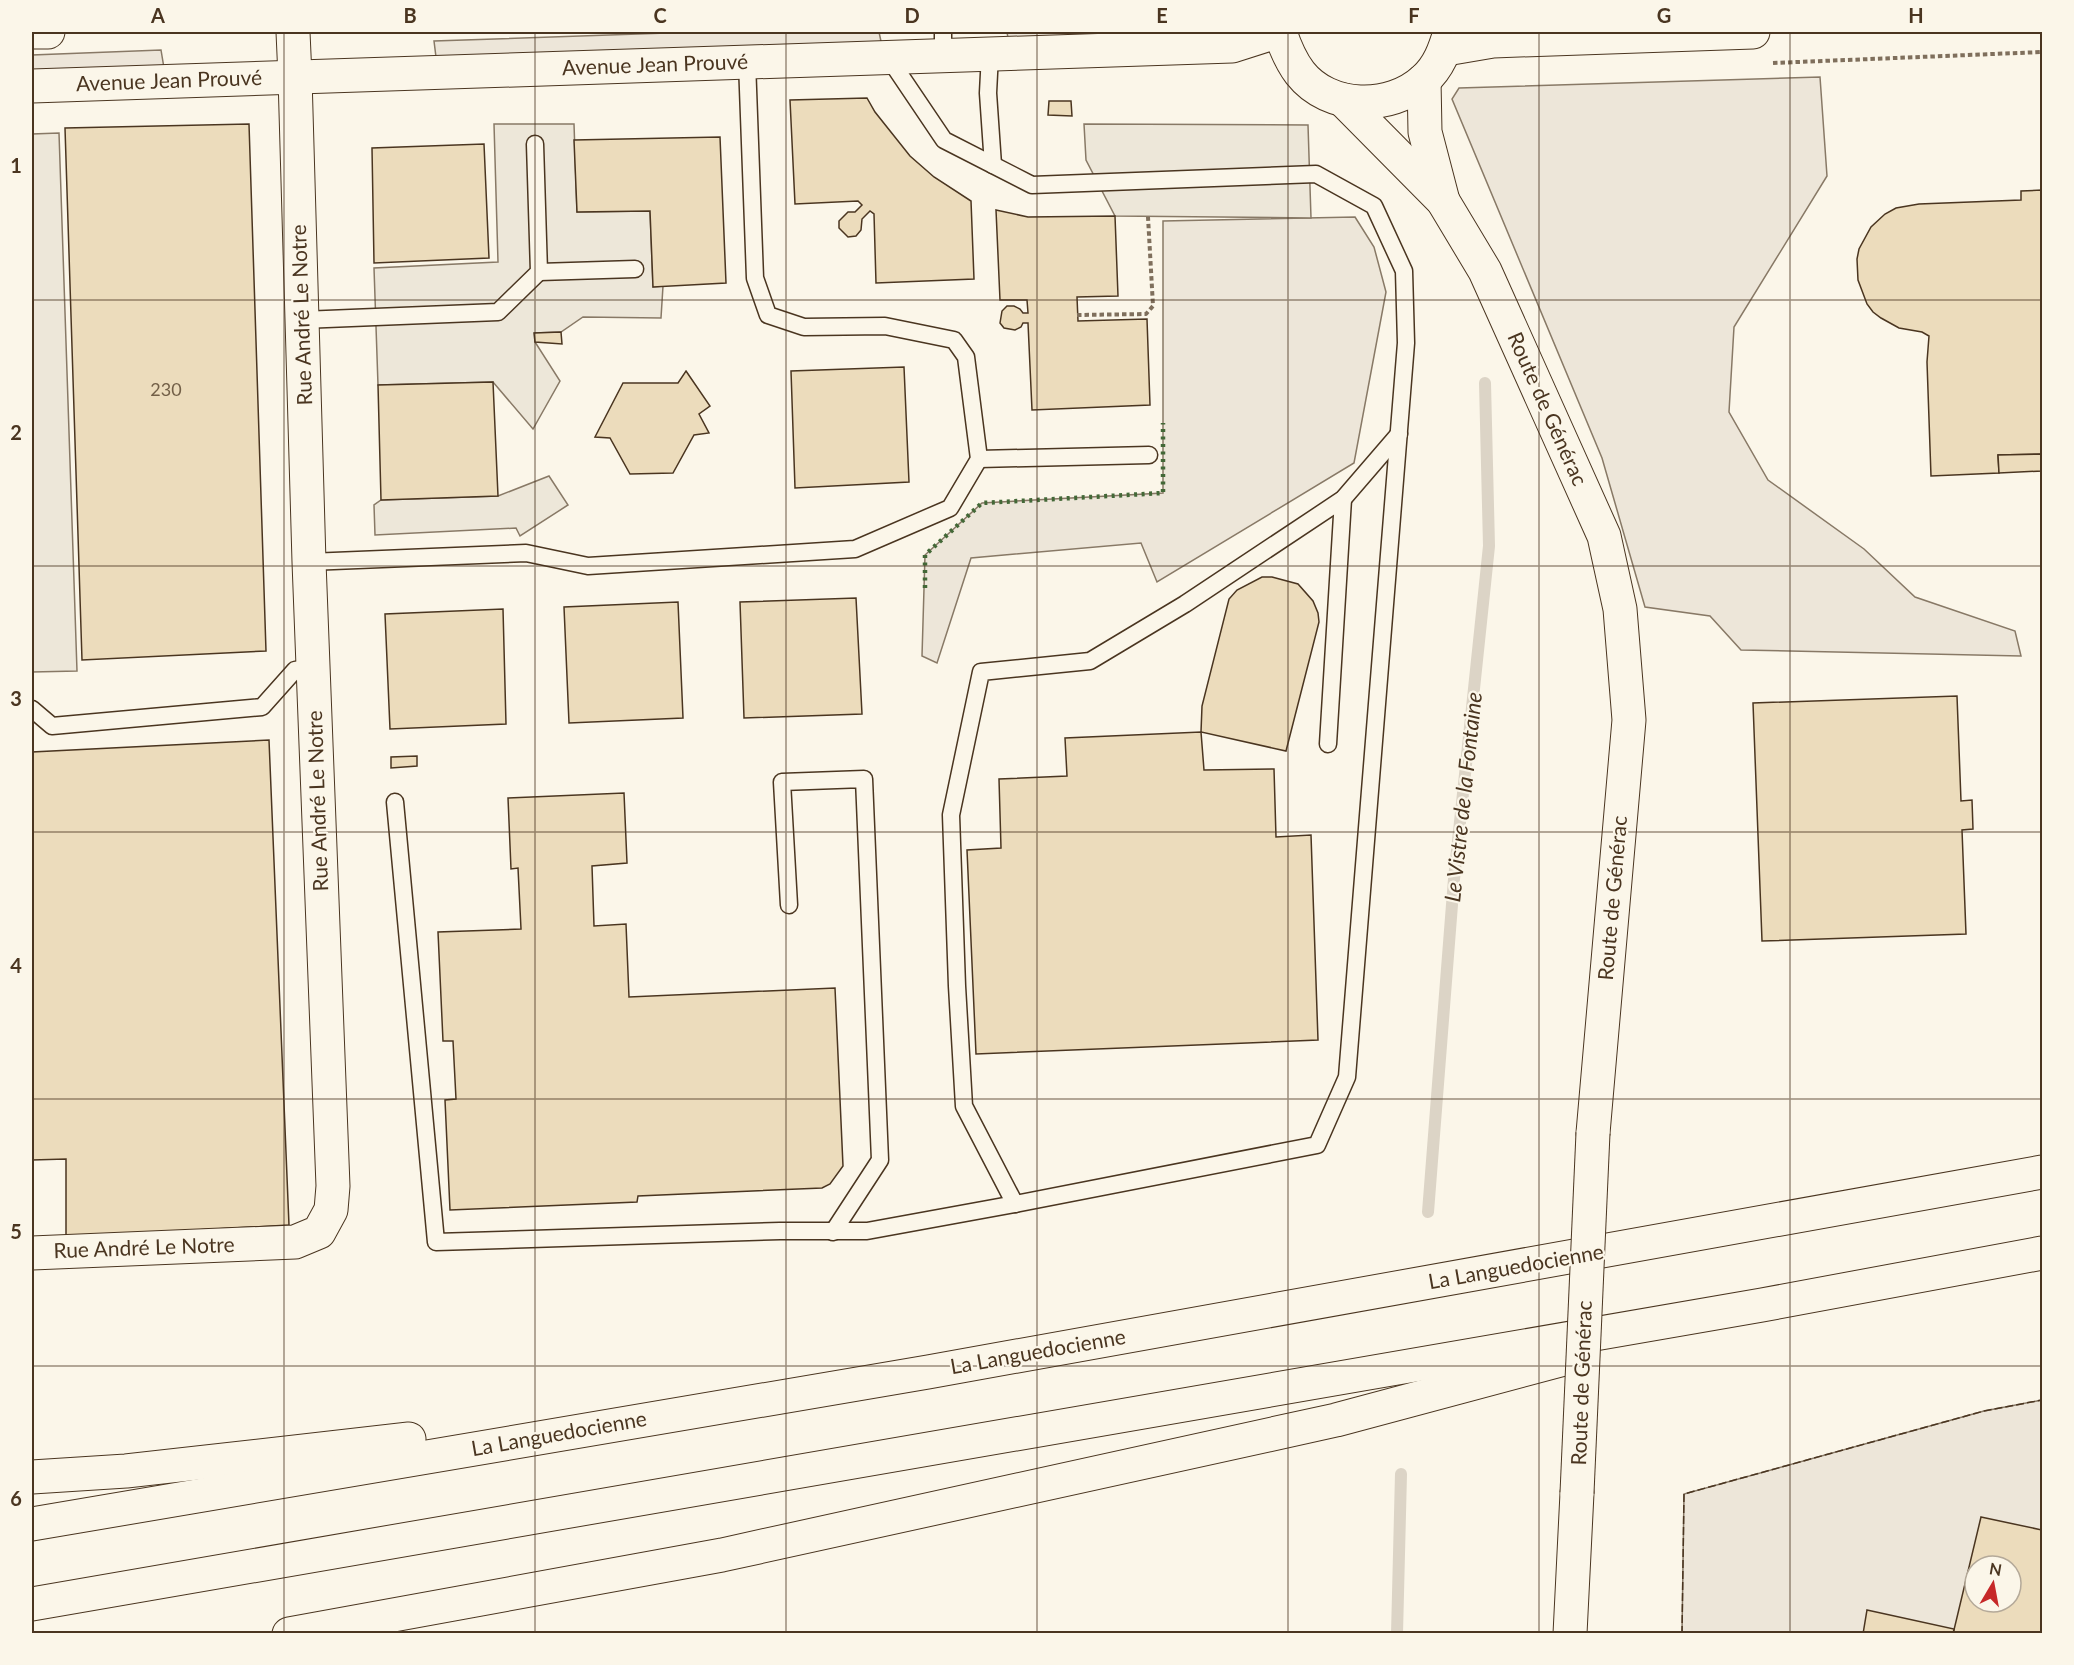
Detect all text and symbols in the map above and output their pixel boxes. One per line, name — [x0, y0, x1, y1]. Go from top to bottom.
text: A — [150, 3, 165, 27]
text: B — [403, 3, 417, 27]
text: C — [653, 3, 667, 27]
text: D — [904, 3, 920, 27]
text: E — [1156, 3, 1168, 27]
text: F — [1408, 3, 1420, 27]
text: G — [1657, 3, 1671, 27]
text: H — [1908, 3, 1924, 27]
street label: Avenue Jean Prouvé — [561, 48, 748, 79]
street label: Avenue Jean Prouvé — [75, 64, 262, 95]
text: 1 — [10, 153, 22, 177]
street label: Rue André Le Notre — [285, 224, 316, 406]
street label: Route de Générac — [1503, 328, 1593, 489]
house number: 230 — [150, 378, 182, 400]
text: 2 — [10, 420, 22, 444]
text: 3 — [10, 686, 22, 710]
water label: Le Vistre de la Fontaine — [1438, 691, 1487, 903]
street label: Rue André Le Notre — [301, 710, 332, 892]
street label: Route de Générac — [1592, 814, 1631, 981]
text: 4 — [10, 953, 22, 977]
text: 5 — [10, 1219, 22, 1243]
street label: Rue André Le Notre — [53, 1231, 235, 1262]
street label: La Languedocienne — [1426, 1238, 1605, 1293]
street label: Route de Générac — [1565, 1300, 1596, 1466]
street label: La Languedocienne — [948, 1323, 1127, 1378]
street label: La Languedocienne — [469, 1405, 648, 1460]
text: 6 — [10, 1486, 22, 1510]
north arrow — [1963, 1554, 2023, 1614]
text: N — [1988, 1558, 2003, 1579]

